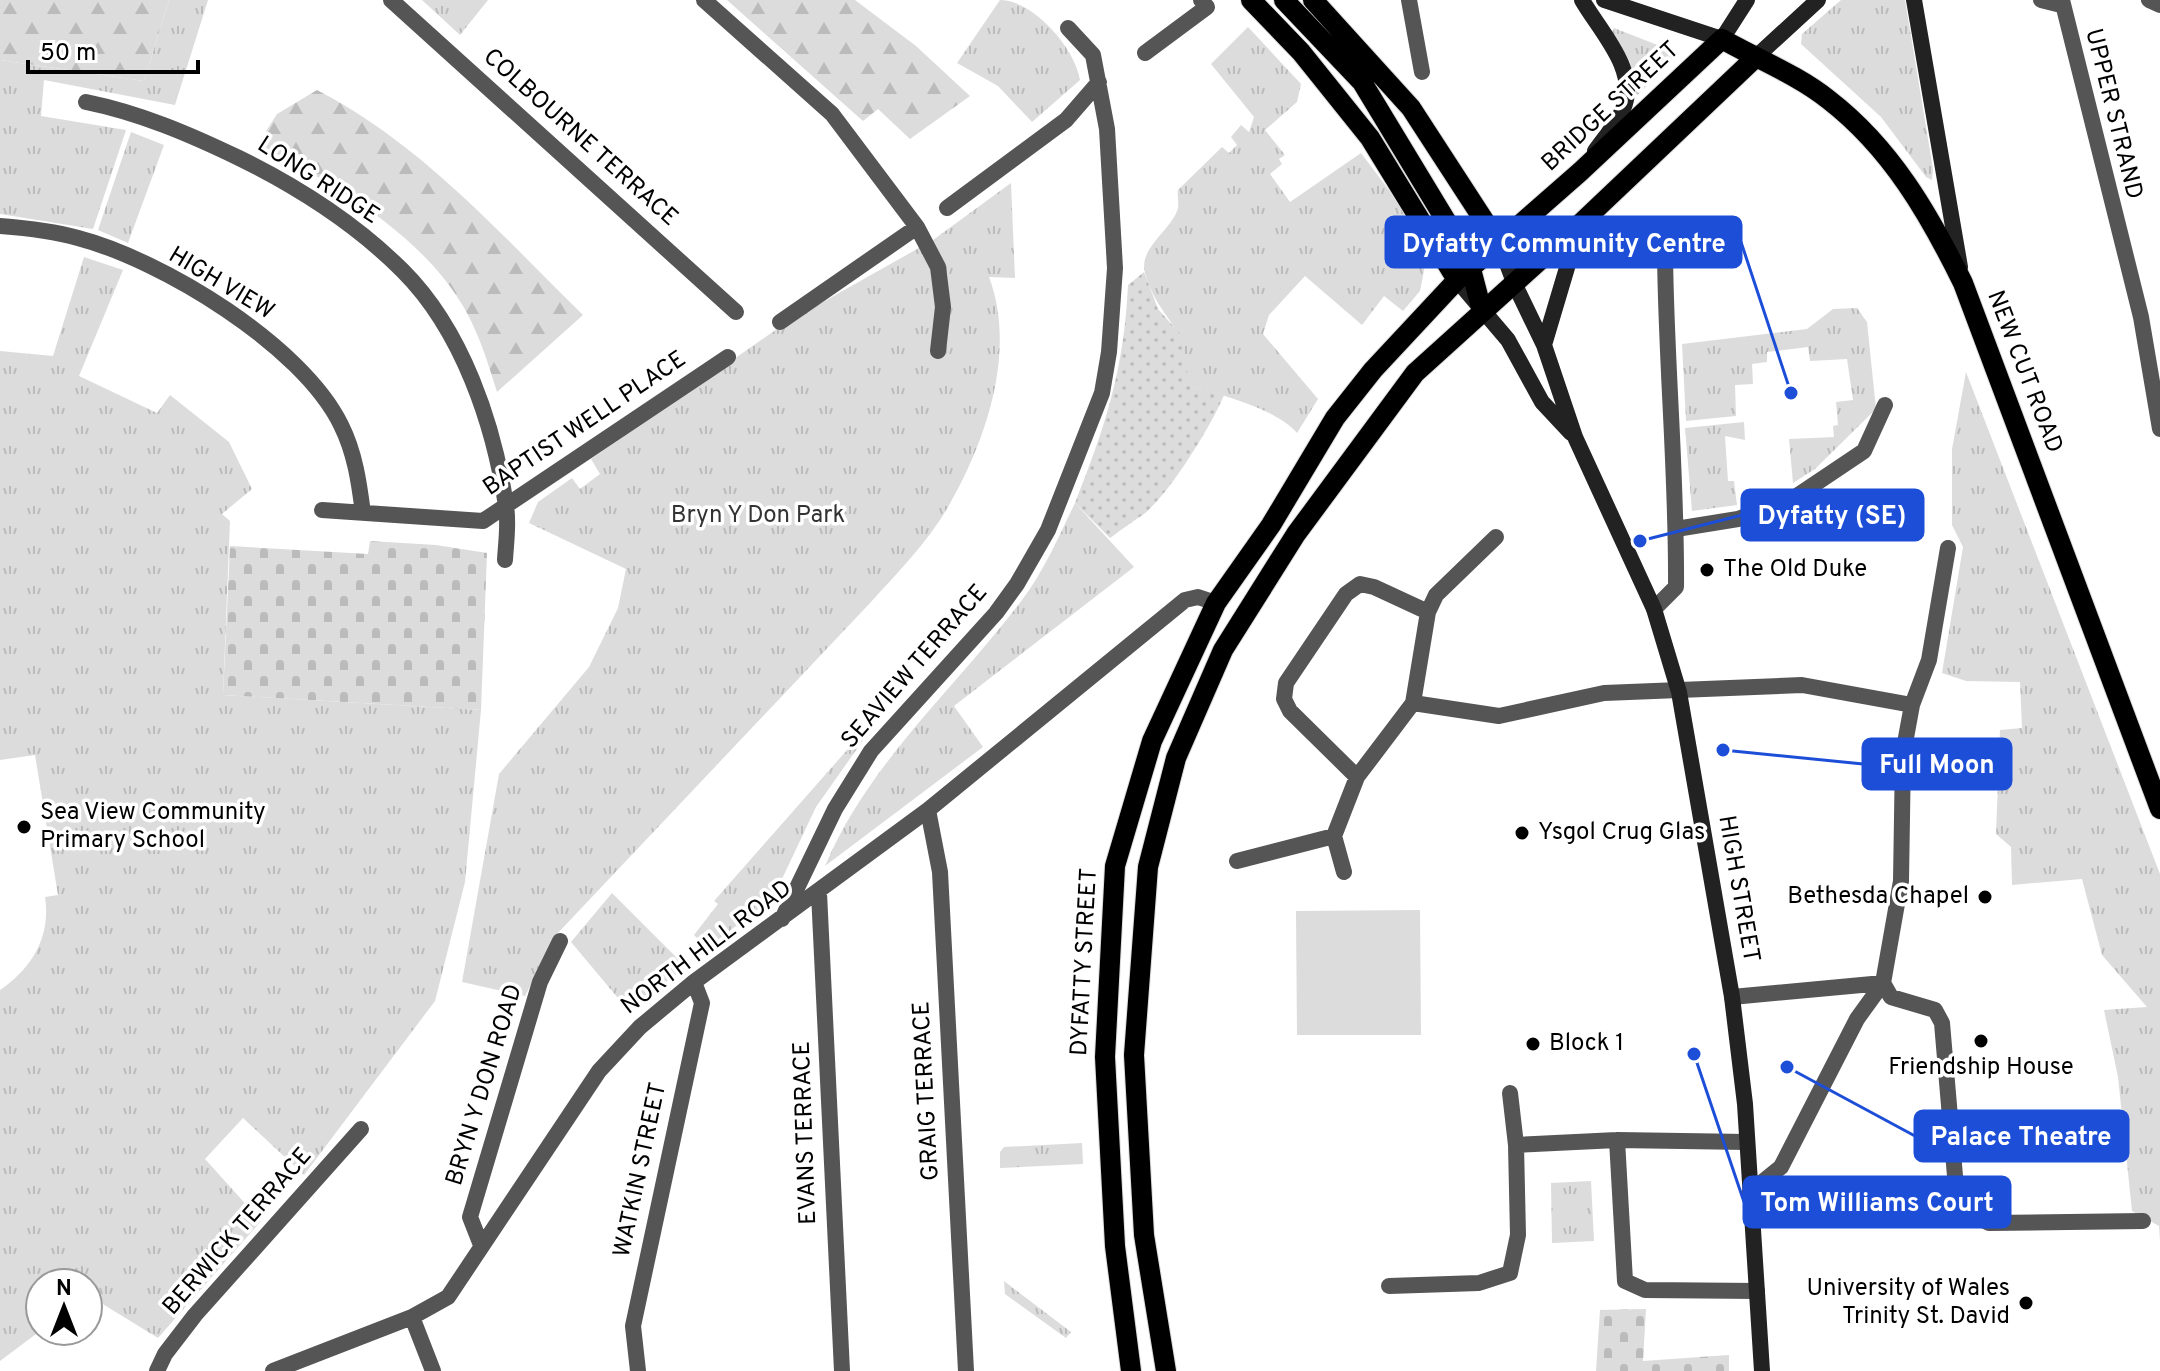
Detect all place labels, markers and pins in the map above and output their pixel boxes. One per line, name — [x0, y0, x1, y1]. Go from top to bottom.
callout: Dyfatty Community Centre — [1386, 217, 1741, 267]
callout: Dyfatty (SE) — [1742, 490, 1923, 540]
place label: The Old Duke — [1723, 555, 1867, 585]
marker: The Old Duke — [1698, 561, 1716, 579]
callout: Full Moon — [1863, 739, 2011, 789]
place label: Sea View Community Primary School — [40, 798, 266, 856]
marker: Sea View Community Primary School — [15, 818, 33, 836]
place label: Ysgol Crug Glas — [1538, 818, 1705, 848]
marker: Ysgol Crug Glas — [1513, 824, 1531, 842]
place label: Bethesda Chapel — [1787, 882, 1969, 912]
marker: Bethesda Chapel — [1976, 888, 1994, 906]
place label: Block 1 — [1549, 1029, 1624, 1059]
marker: Friendship House — [1972, 1032, 1990, 1050]
marker: Block 1 — [1524, 1035, 1542, 1053]
place label: Friendship House — [1888, 1053, 2074, 1083]
callout: Palace Theatre — [1915, 1111, 2128, 1161]
callout: Tom Williams Court — [1744, 1177, 2010, 1227]
place label: University of Wales Trinity St. David — [1806, 1274, 2010, 1332]
marker: University of Wales Trinity St. David — [2017, 1294, 2035, 1312]

